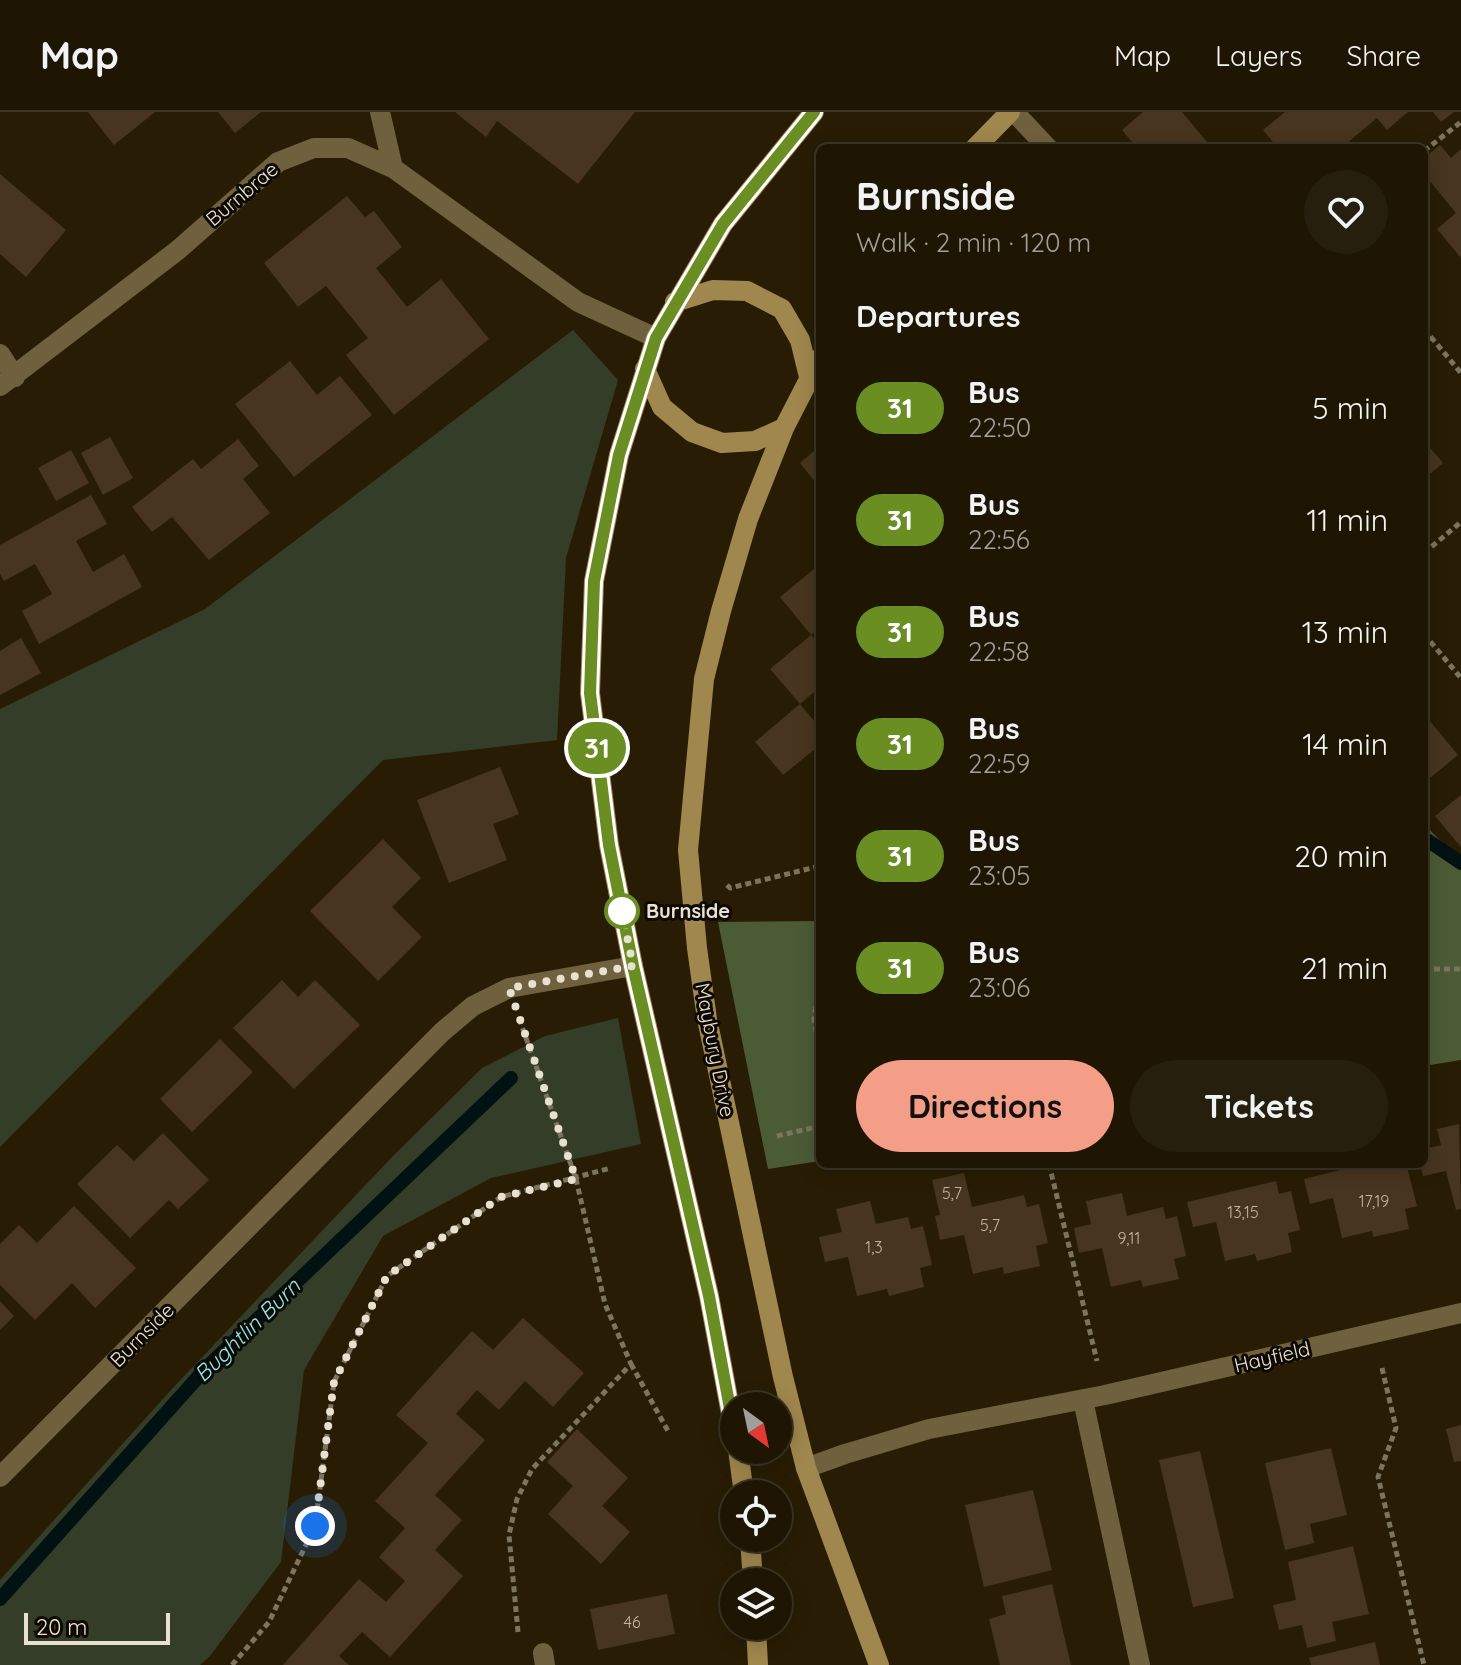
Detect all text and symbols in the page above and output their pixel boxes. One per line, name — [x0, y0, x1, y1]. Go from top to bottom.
text: Map — [40, 31, 119, 79]
text: Map — [1114, 38, 1171, 73]
text: Layers — [1215, 38, 1302, 73]
text: Share — [1346, 38, 1421, 73]
street label: Burnbrae — [200, 156, 283, 231]
button: heart — [1304, 170, 1388, 254]
text: Burnside — [856, 172, 1016, 220]
text: Walk · 2 min · 120 m — [856, 226, 1091, 259]
text: Departures — [856, 297, 1021, 335]
text: Bus — [968, 373, 1020, 411]
text: 5 min — [1312, 389, 1388, 427]
text: 31 — [887, 390, 913, 425]
text: 22:50 — [968, 411, 1031, 444]
text: Bus — [968, 485, 1020, 523]
text: 11 min — [1306, 501, 1388, 539]
text: 31 — [887, 502, 913, 537]
text: 22:56 — [968, 523, 1030, 556]
text: Bus — [968, 597, 1020, 635]
text: 13 min — [1302, 613, 1388, 651]
text: 31 — [887, 614, 913, 649]
text: 22:58 — [968, 635, 1030, 668]
text: Bus — [968, 709, 1020, 747]
line badge: 31 — [561, 722, 633, 774]
text: 14 min — [1302, 725, 1388, 763]
text: 31 — [887, 726, 913, 761]
text: 31 — [584, 730, 610, 765]
text: 22:59 — [968, 747, 1030, 780]
text: Bus — [968, 821, 1020, 859]
text: 20 min — [1294, 837, 1388, 875]
text: 31 — [887, 838, 913, 873]
text: 23:05 — [968, 859, 1031, 892]
marker: Burnside — [605, 894, 639, 928]
place label: Burnside — [646, 898, 730, 923]
text: Bus — [968, 933, 1020, 971]
text: 21 min — [1301, 949, 1388, 987]
text: 31 — [887, 950, 913, 985]
text: 23:06 — [968, 971, 1030, 1004]
street label: Maybury Drive — [690, 981, 741, 1119]
button: Directions — [856, 1060, 1114, 1152]
button: Tickets — [1130, 1060, 1388, 1152]
house number: 5,7 — [942, 1183, 962, 1203]
house number: 17,19 — [1359, 1191, 1389, 1211]
house number: 13,15 — [1227, 1202, 1259, 1222]
house number: 5,7 — [980, 1215, 1000, 1235]
house number: 9,11 — [1118, 1228, 1140, 1248]
house number: 1,3 — [865, 1237, 883, 1257]
water label: Bughtlin Burn — [188, 1272, 307, 1388]
street label: Burnside — [104, 1297, 179, 1372]
street label: Hayfield — [1231, 1336, 1312, 1377]
north arrow — [720, 1392, 792, 1464]
map controls — [720, 1392, 792, 1640]
button: locate — [720, 1480, 792, 1552]
your location — [295, 1506, 335, 1546]
button: layers — [720, 1568, 792, 1640]
scale bar — [24, 1609, 170, 1645]
house number: 46 — [623, 1612, 641, 1632]
text: 20 m — [36, 1613, 87, 1641]

